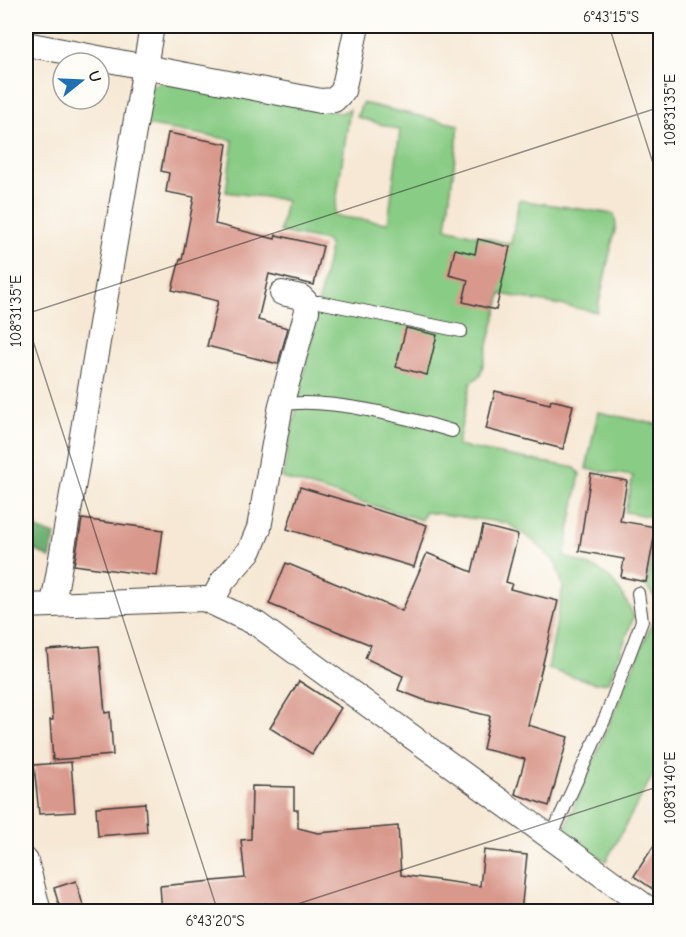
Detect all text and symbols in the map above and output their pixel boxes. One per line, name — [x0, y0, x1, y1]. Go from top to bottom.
text: 6°43'15"S — [583, 8, 639, 26]
north arrow — [51, 51, 111, 111]
text: U — [84, 69, 105, 85]
text: 108°31'35"E — [661, 74, 679, 146]
text: 108°31'35"E — [7, 275, 25, 347]
text: 108°31'40"E — [661, 752, 679, 824]
text: 6°43'20"S — [185, 912, 245, 930]

